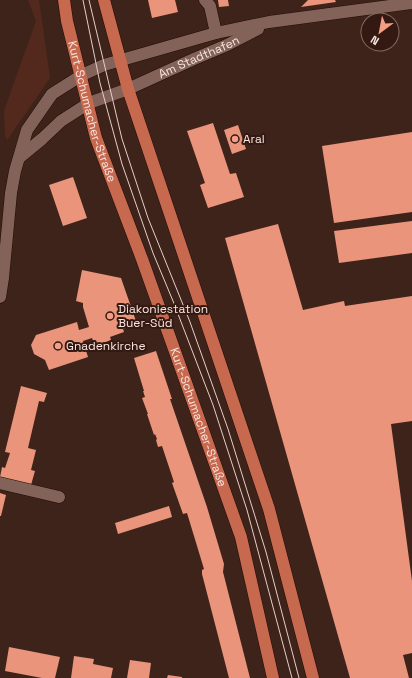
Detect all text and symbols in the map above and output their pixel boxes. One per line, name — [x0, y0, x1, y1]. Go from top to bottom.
north arrow — [360, 12, 400, 52]
street label: Am Stadthafen — [156, 32, 242, 82]
text: N — [368, 33, 382, 48]
street label: Kurt-Schumacher-Straße — [64, 39, 120, 184]
place label: Aral — [243, 131, 265, 147]
marker: Aral — [230, 134, 240, 144]
place label: Diakoniestation Buer-Süd — [118, 301, 208, 331]
marker: Diakoniestation Buer-Süd — [105, 311, 115, 321]
place label: Gnadenkirche — [66, 338, 146, 354]
marker: Gnadenkirche — [53, 341, 63, 351]
street label: Kurt-Schumacher-Straße — [166, 345, 230, 489]

